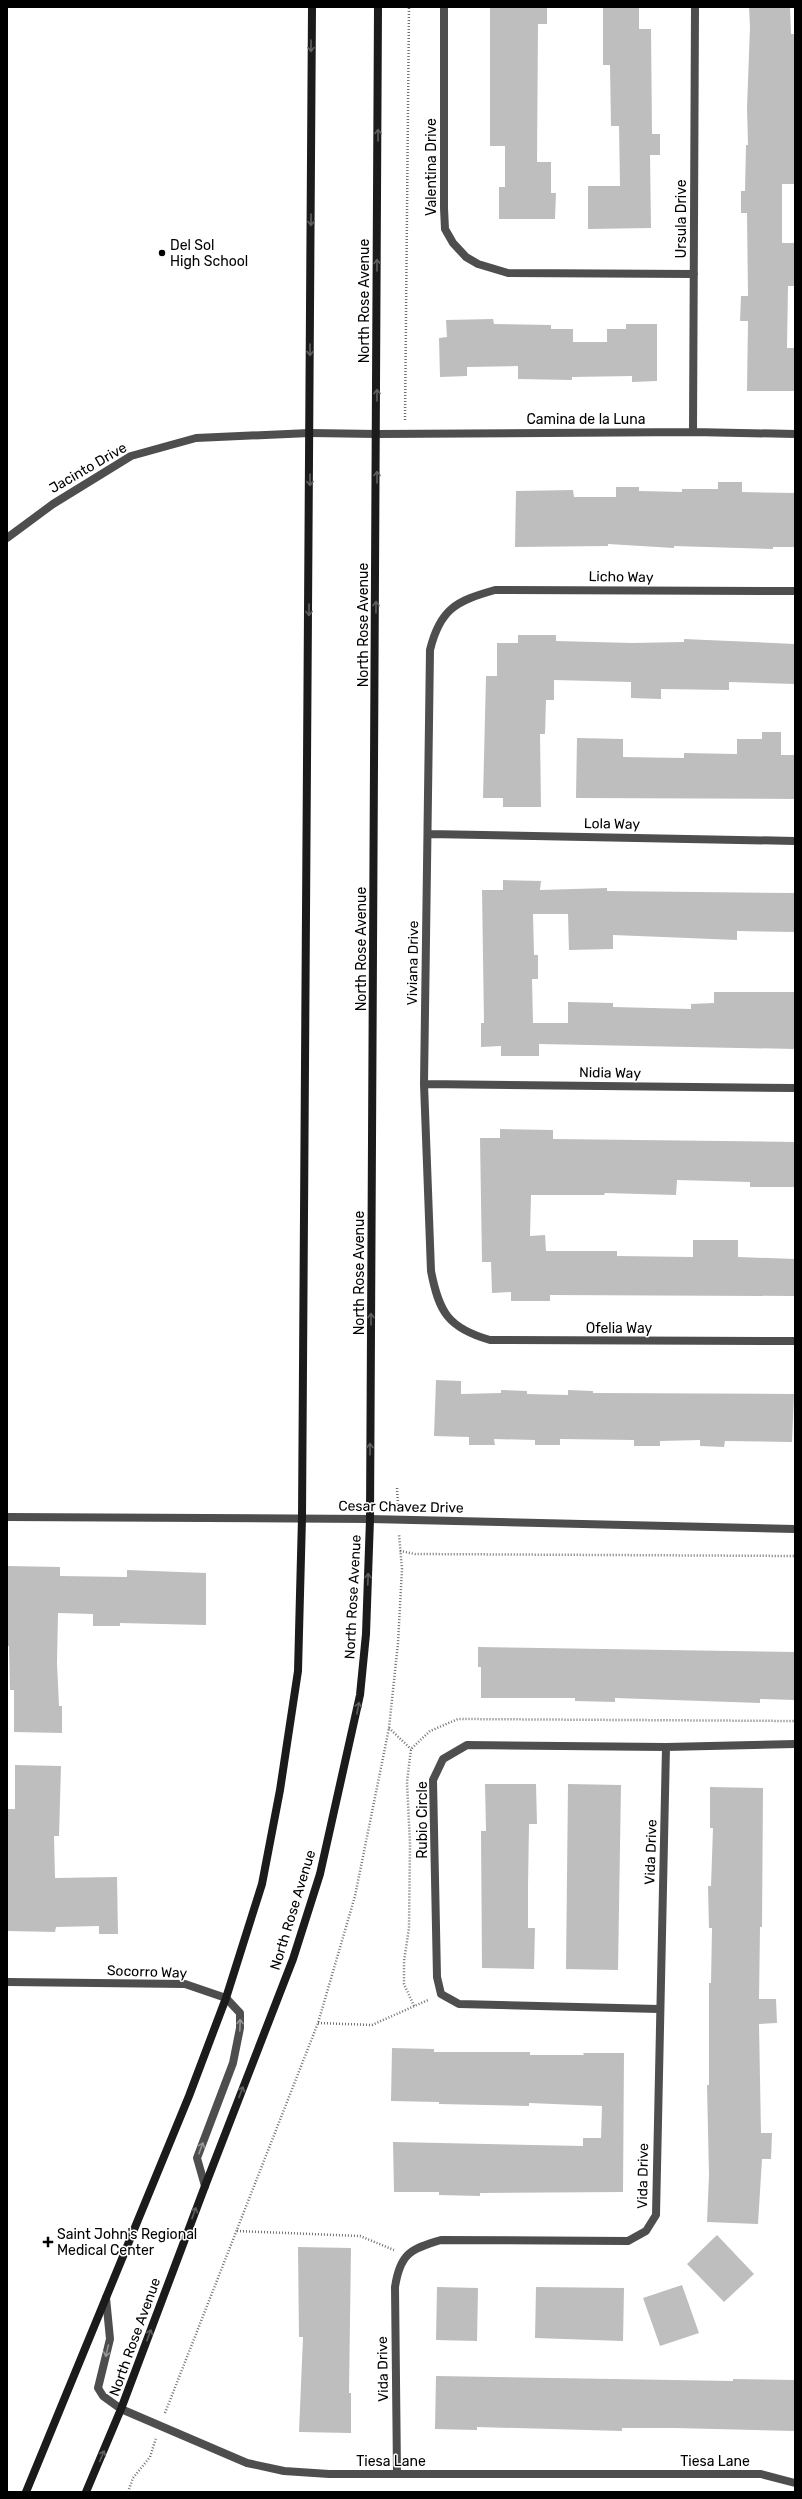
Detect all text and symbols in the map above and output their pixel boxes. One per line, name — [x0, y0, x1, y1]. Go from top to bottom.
one-way arrow — [308, 39, 315, 52]
street label: Valentina Drive — [423, 118, 440, 216]
one-way arrow — [374, 129, 382, 142]
street label: Ursula Drive — [673, 179, 690, 258]
one-way arrow — [307, 213, 315, 226]
place label: Del Sol High School — [170, 237, 248, 270]
street label: North Rose Avenue — [356, 238, 373, 363]
marker: Del Sol High School — [157, 248, 167, 258]
one-way arrow — [373, 259, 381, 272]
one-way arrow — [306, 343, 314, 356]
one-way arrow — [373, 389, 381, 402]
street label: Camina de la Luna — [527, 411, 645, 428]
street label: Jacinto Drive — [46, 439, 130, 497]
one-way arrow — [373, 471, 381, 484]
one-way arrow — [306, 473, 314, 486]
street label: North Rose Avenue — [355, 562, 372, 687]
street label: Licho Way — [588, 568, 654, 586]
one-way arrow — [372, 601, 380, 614]
one-way arrow — [305, 603, 313, 616]
street label: Lola Way — [584, 815, 641, 833]
street label: North Rose Avenue — [353, 886, 370, 1011]
street label: Viviana Drive — [404, 920, 422, 1006]
street label: Nidia Way — [579, 1064, 641, 1082]
street label: North Rose Avenue — [351, 1210, 368, 1335]
one-way arrow — [367, 1313, 375, 1326]
street label: Ofelia Way — [586, 1320, 653, 1337]
one-way arrow — [366, 1443, 374, 1456]
street label: Cesar Chavez Drive — [338, 1497, 464, 1517]
street label: North Rose Avenue — [341, 1534, 365, 1660]
one-way arrow — [364, 1573, 372, 1586]
one-way arrow — [354, 1702, 362, 1715]
street label: Rubio Circle — [414, 1781, 431, 1859]
street label: Vida Drive — [641, 1819, 661, 1885]
street label: North Rose Avenue — [267, 1848, 319, 1972]
street label: Socorro Way — [107, 1962, 188, 1982]
one-way arrow — [236, 2019, 244, 2032]
one-way arrow — [238, 2087, 246, 2099]
one-way arrow — [198, 2142, 205, 2155]
street label: Vida Drive — [634, 2143, 652, 2209]
one-way arrow — [191, 2208, 199, 2220]
place label: Saint John's Regional Medical Center — [57, 2226, 197, 2259]
marker: Saint John's Regional Medical Center — [42, 2236, 54, 2248]
street label: North Rose Avenue — [106, 2275, 164, 2399]
one-way arrow — [146, 2329, 153, 2342]
street label: Vida Drive — [374, 2336, 392, 2402]
one-way arrow — [102, 2344, 110, 2357]
one-way arrow — [98, 2451, 106, 2463]
street label: Tiesa Lane — [356, 2453, 426, 2470]
street label: Tiesa Lane — [680, 2453, 750, 2470]

